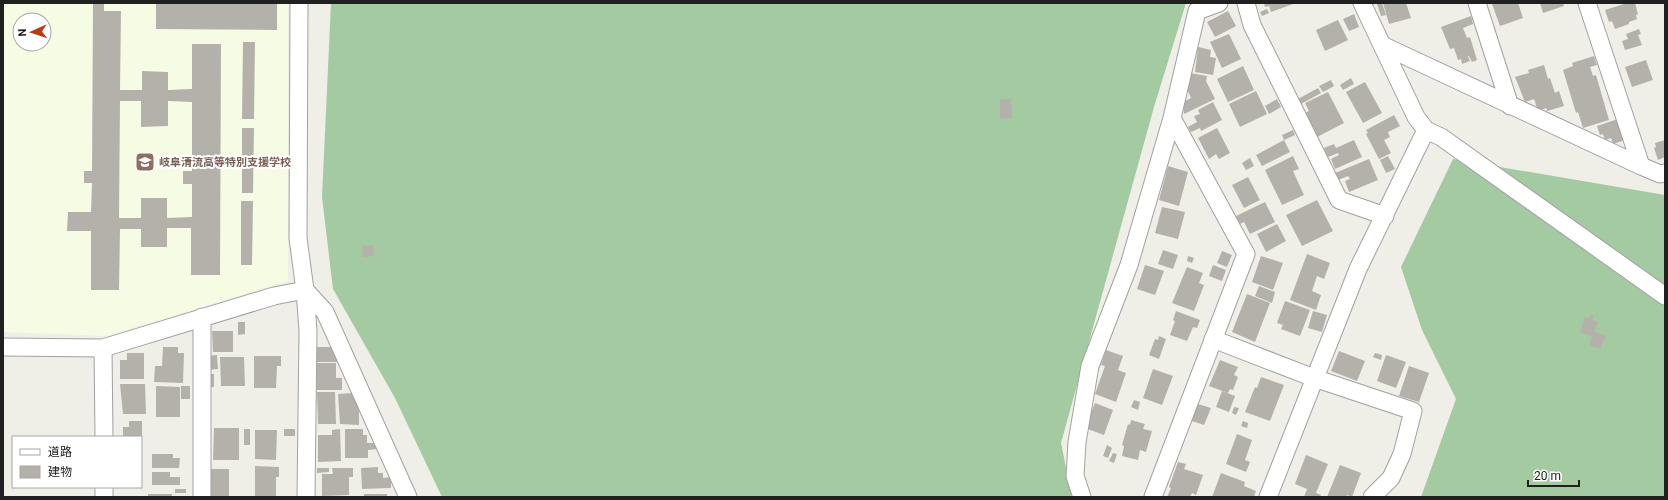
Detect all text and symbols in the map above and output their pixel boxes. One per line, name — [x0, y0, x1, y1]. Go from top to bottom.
north arrow — [12, 12, 52, 52]
text: N — [16, 28, 29, 37]
school or university icon: 岐阜清流高等特別支援学校 — [134, 151, 156, 173]
place label: 岐阜清流高等特別支援学校 — [159, 156, 291, 169]
legend — [12, 436, 142, 488]
text: 道路 — [48, 445, 72, 459]
scale bar — [1528, 462, 1579, 488]
text: 建物 — [48, 465, 72, 479]
text: 20 m — [1534, 469, 1561, 483]

